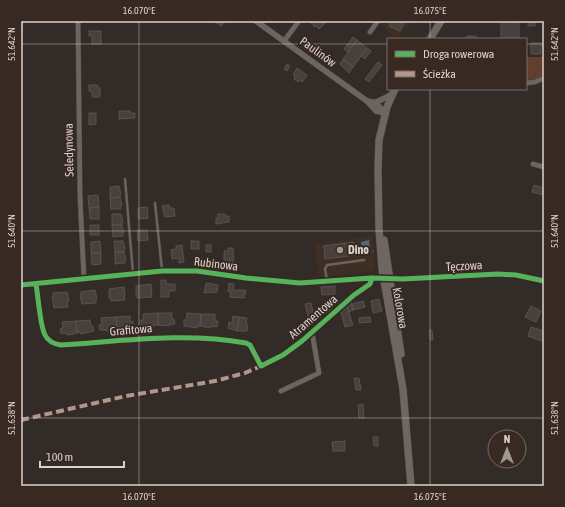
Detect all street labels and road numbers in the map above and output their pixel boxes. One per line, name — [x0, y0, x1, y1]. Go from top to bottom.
street label: Paulinów — [297, 34, 339, 70]
street label: Seledynowa — [62, 123, 76, 177]
street label: Rubinowa — [193, 254, 239, 274]
street label: Tęczowa — [445, 258, 483, 274]
street label: Kolorowa — [389, 286, 411, 330]
street label: Atramentowa — [286, 292, 340, 342]
street label: Grafitowa — [109, 321, 153, 339]

